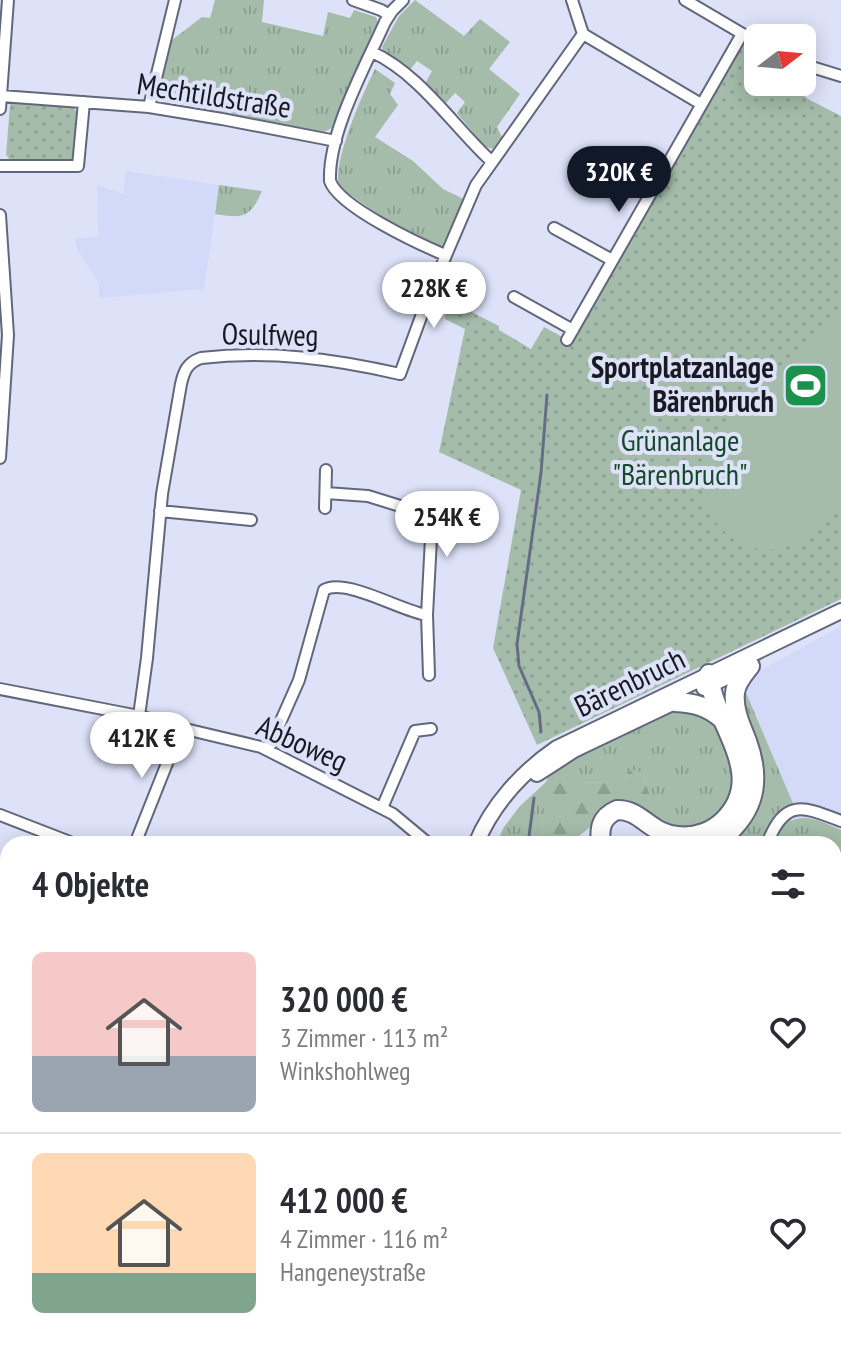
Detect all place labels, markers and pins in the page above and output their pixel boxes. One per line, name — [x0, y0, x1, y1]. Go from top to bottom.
pin: 320K € — [554, 146, 684, 214]
pin: 228K € — [369, 262, 499, 330]
place label: Sportplatzanlage Bärenbruch — [591, 347, 774, 420]
sports icon: Sportplatzanlage Bärenbruch — [781, 361, 829, 409]
pin: 254K € — [382, 491, 512, 559]
pin: 412K € — [77, 712, 207, 780]

